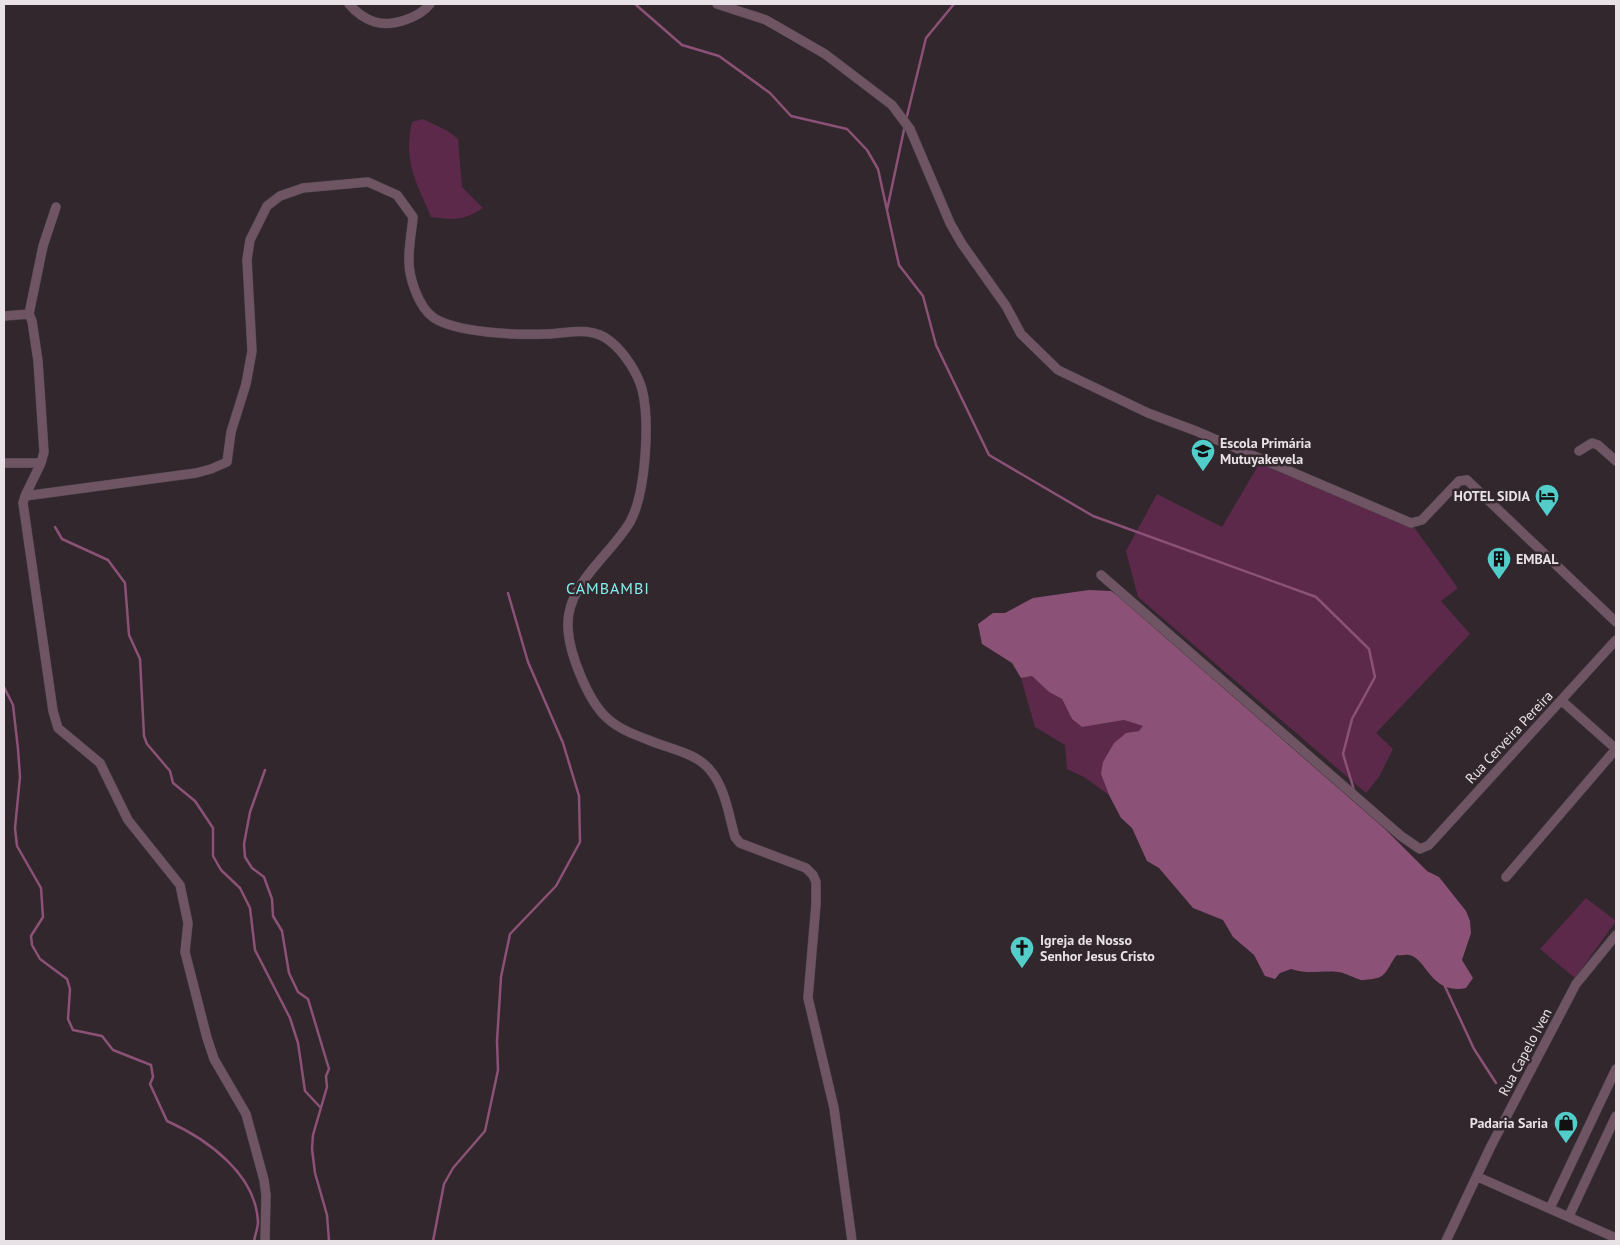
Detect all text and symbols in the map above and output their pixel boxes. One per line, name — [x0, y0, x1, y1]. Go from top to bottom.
place label: Escola Primária Mutuyakevela — [1220, 434, 1311, 468]
school or university icon: Escola Primária Mutuyakevela — [1190, 438, 1216, 472]
hotel icon: HOTEL SIDIA — [1534, 483, 1560, 517]
place label: HOTEL SIDIA — [1454, 487, 1531, 505]
building icon: EMBAL — [1486, 546, 1512, 580]
place label: EMBAL — [1516, 550, 1559, 568]
district label: CAMBAMBI — [566, 578, 650, 598]
street label: Rua Cerveira Pereira — [1461, 687, 1557, 787]
place label: Igreja de Nosso Senhor Jesus Cristo — [1040, 931, 1155, 965]
church icon: Igreja de Nosso Senhor Jesus Cristo — [1009, 935, 1035, 969]
street label: Rua Capelo Iven — [1494, 1005, 1556, 1099]
shop icon: Padaria Saria — [1553, 1110, 1579, 1144]
place label: Padaria Saria — [1470, 1114, 1548, 1132]

